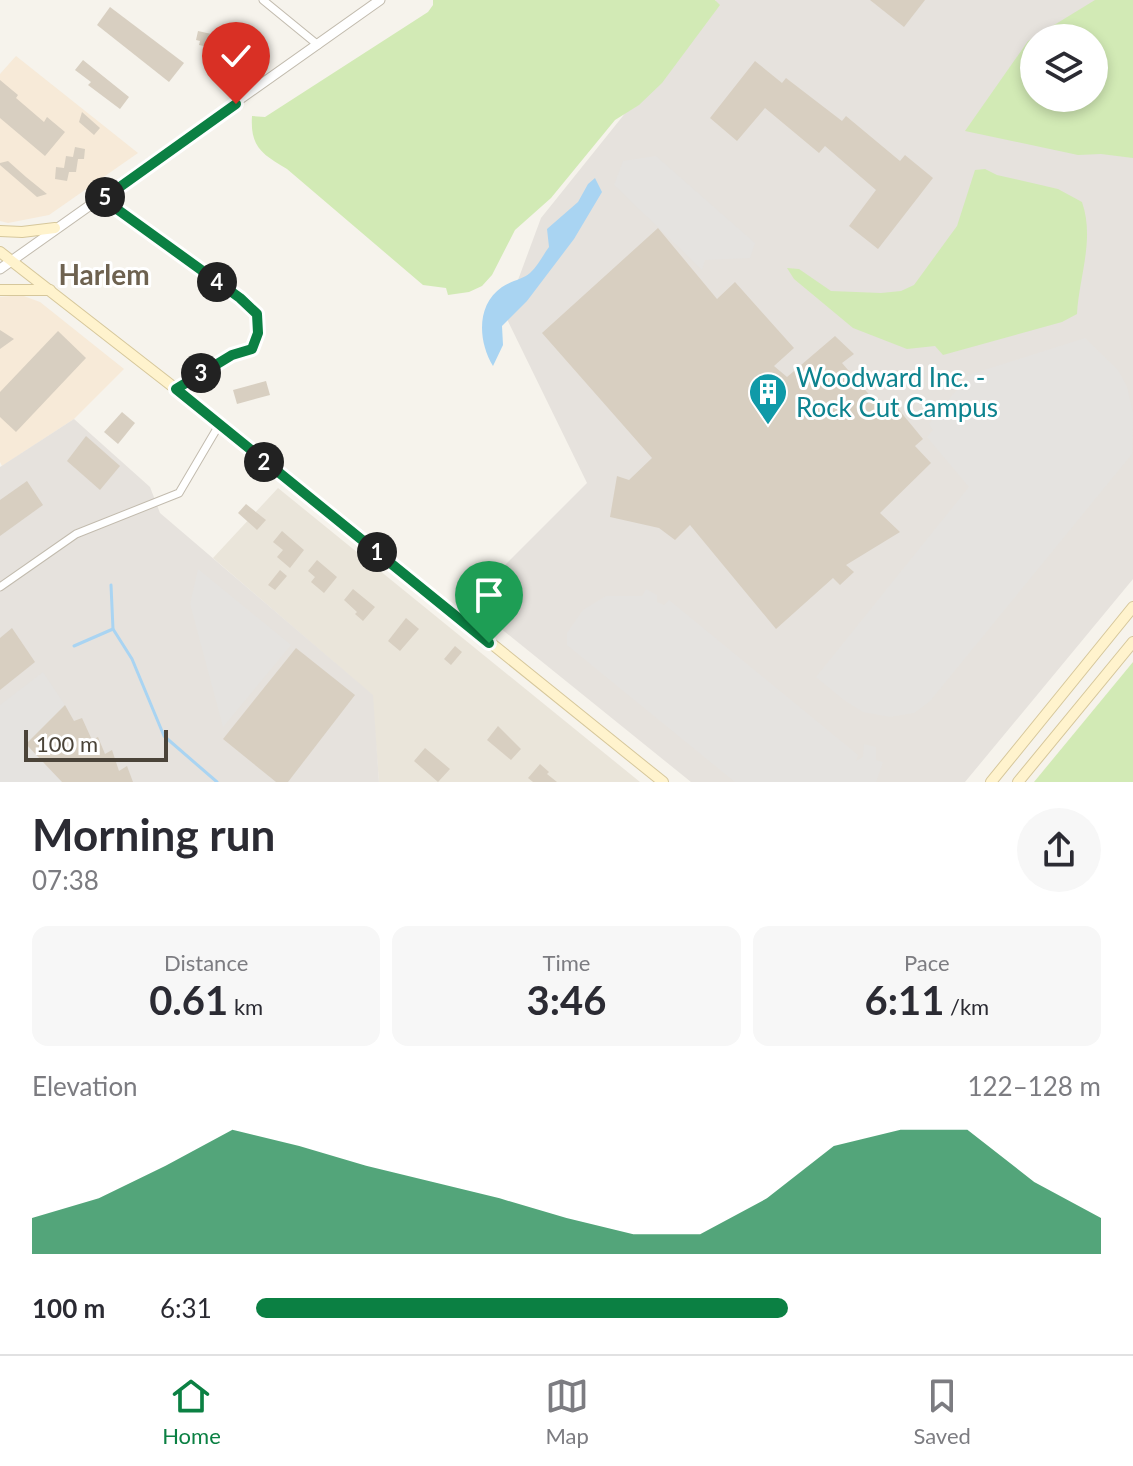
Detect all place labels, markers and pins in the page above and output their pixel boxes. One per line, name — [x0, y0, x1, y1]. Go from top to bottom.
pin — [202, 22, 270, 104]
pin: 5 — [85, 177, 125, 217]
pin: 4 — [197, 262, 237, 302]
pin: 3 — [181, 353, 221, 393]
place label: Woodward Inc. - Rock Cut Campus — [796, 361, 998, 423]
building icon: Woodward Inc. - Rock Cut Campus — [747, 371, 789, 426]
pin: 2 — [244, 442, 284, 482]
pin: 1 — [357, 532, 397, 572]
pin — [455, 561, 523, 643]

